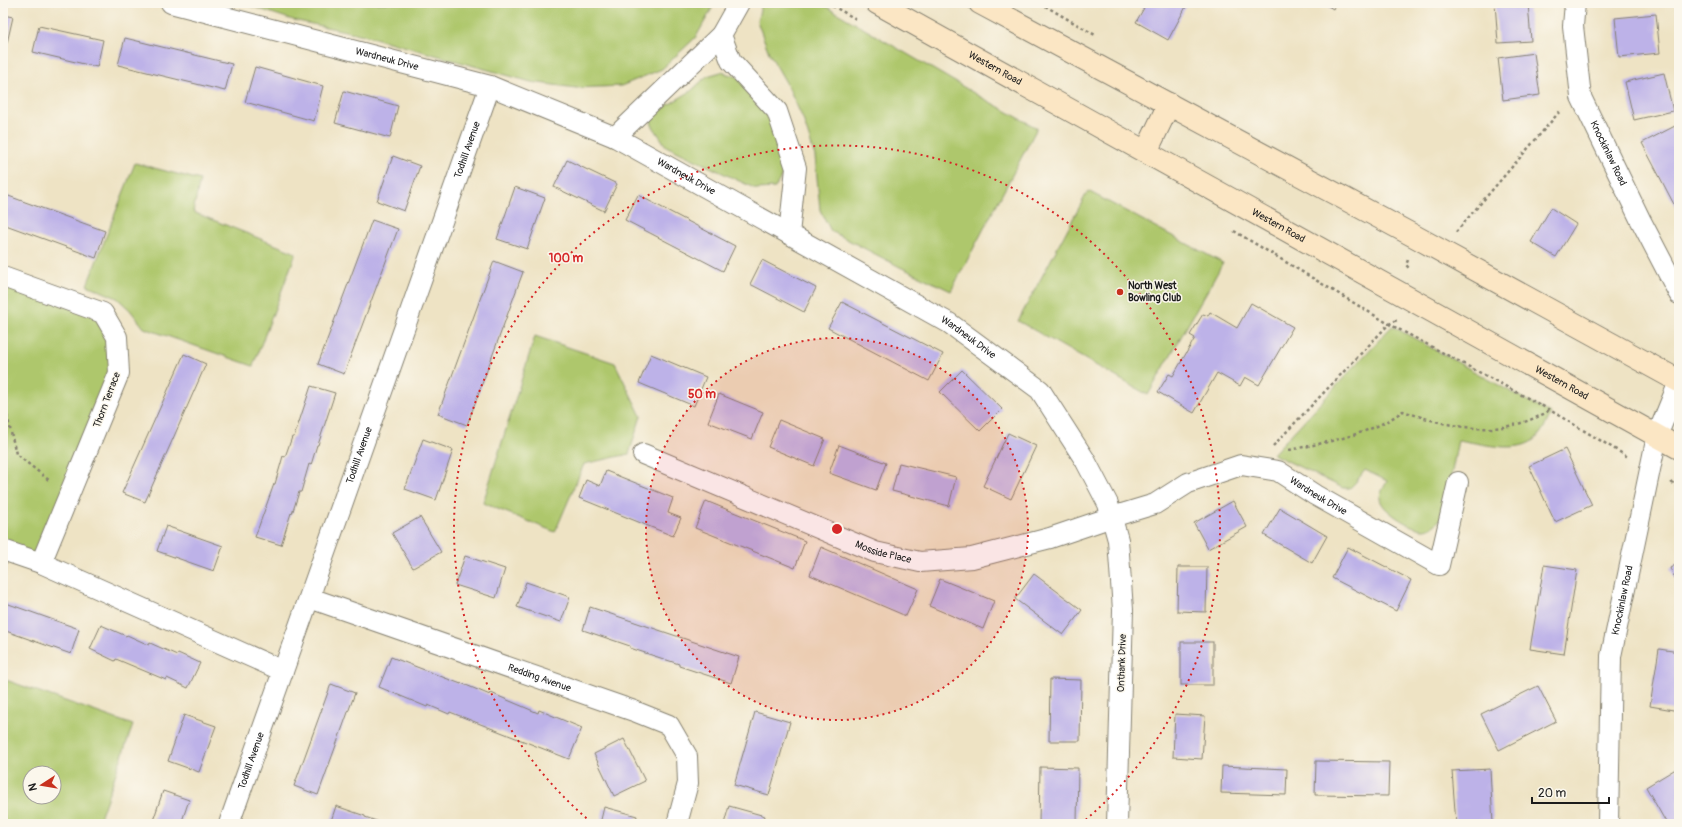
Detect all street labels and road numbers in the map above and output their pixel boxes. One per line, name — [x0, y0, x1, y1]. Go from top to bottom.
street label: Wardneuk Drive — [354, 45, 420, 73]
street label: Western Road — [966, 49, 1024, 88]
street label: Knockinlaw Road — [1587, 119, 1629, 188]
street label: Todhill Avenue — [452, 120, 483, 180]
street label: Wardneuk Drive — [655, 156, 717, 198]
street label: Western Road — [1250, 206, 1307, 245]
street label: Wardneuk Drive — [939, 314, 998, 361]
street label: Western Road — [1533, 363, 1590, 403]
street label: Thorn Terrace — [91, 370, 123, 430]
street label: Todhill Avenue — [344, 425, 375, 486]
street label: Wardneuk Drive — [1287, 474, 1349, 518]
street label: Mosside Place — [853, 538, 913, 566]
street label: Knockinlaw Road — [1610, 564, 1636, 636]
street label: Onthank Drive — [1115, 634, 1129, 692]
street label: Redding Avenue — [506, 662, 573, 695]
street label: Todhill Avenue — [236, 731, 267, 791]

